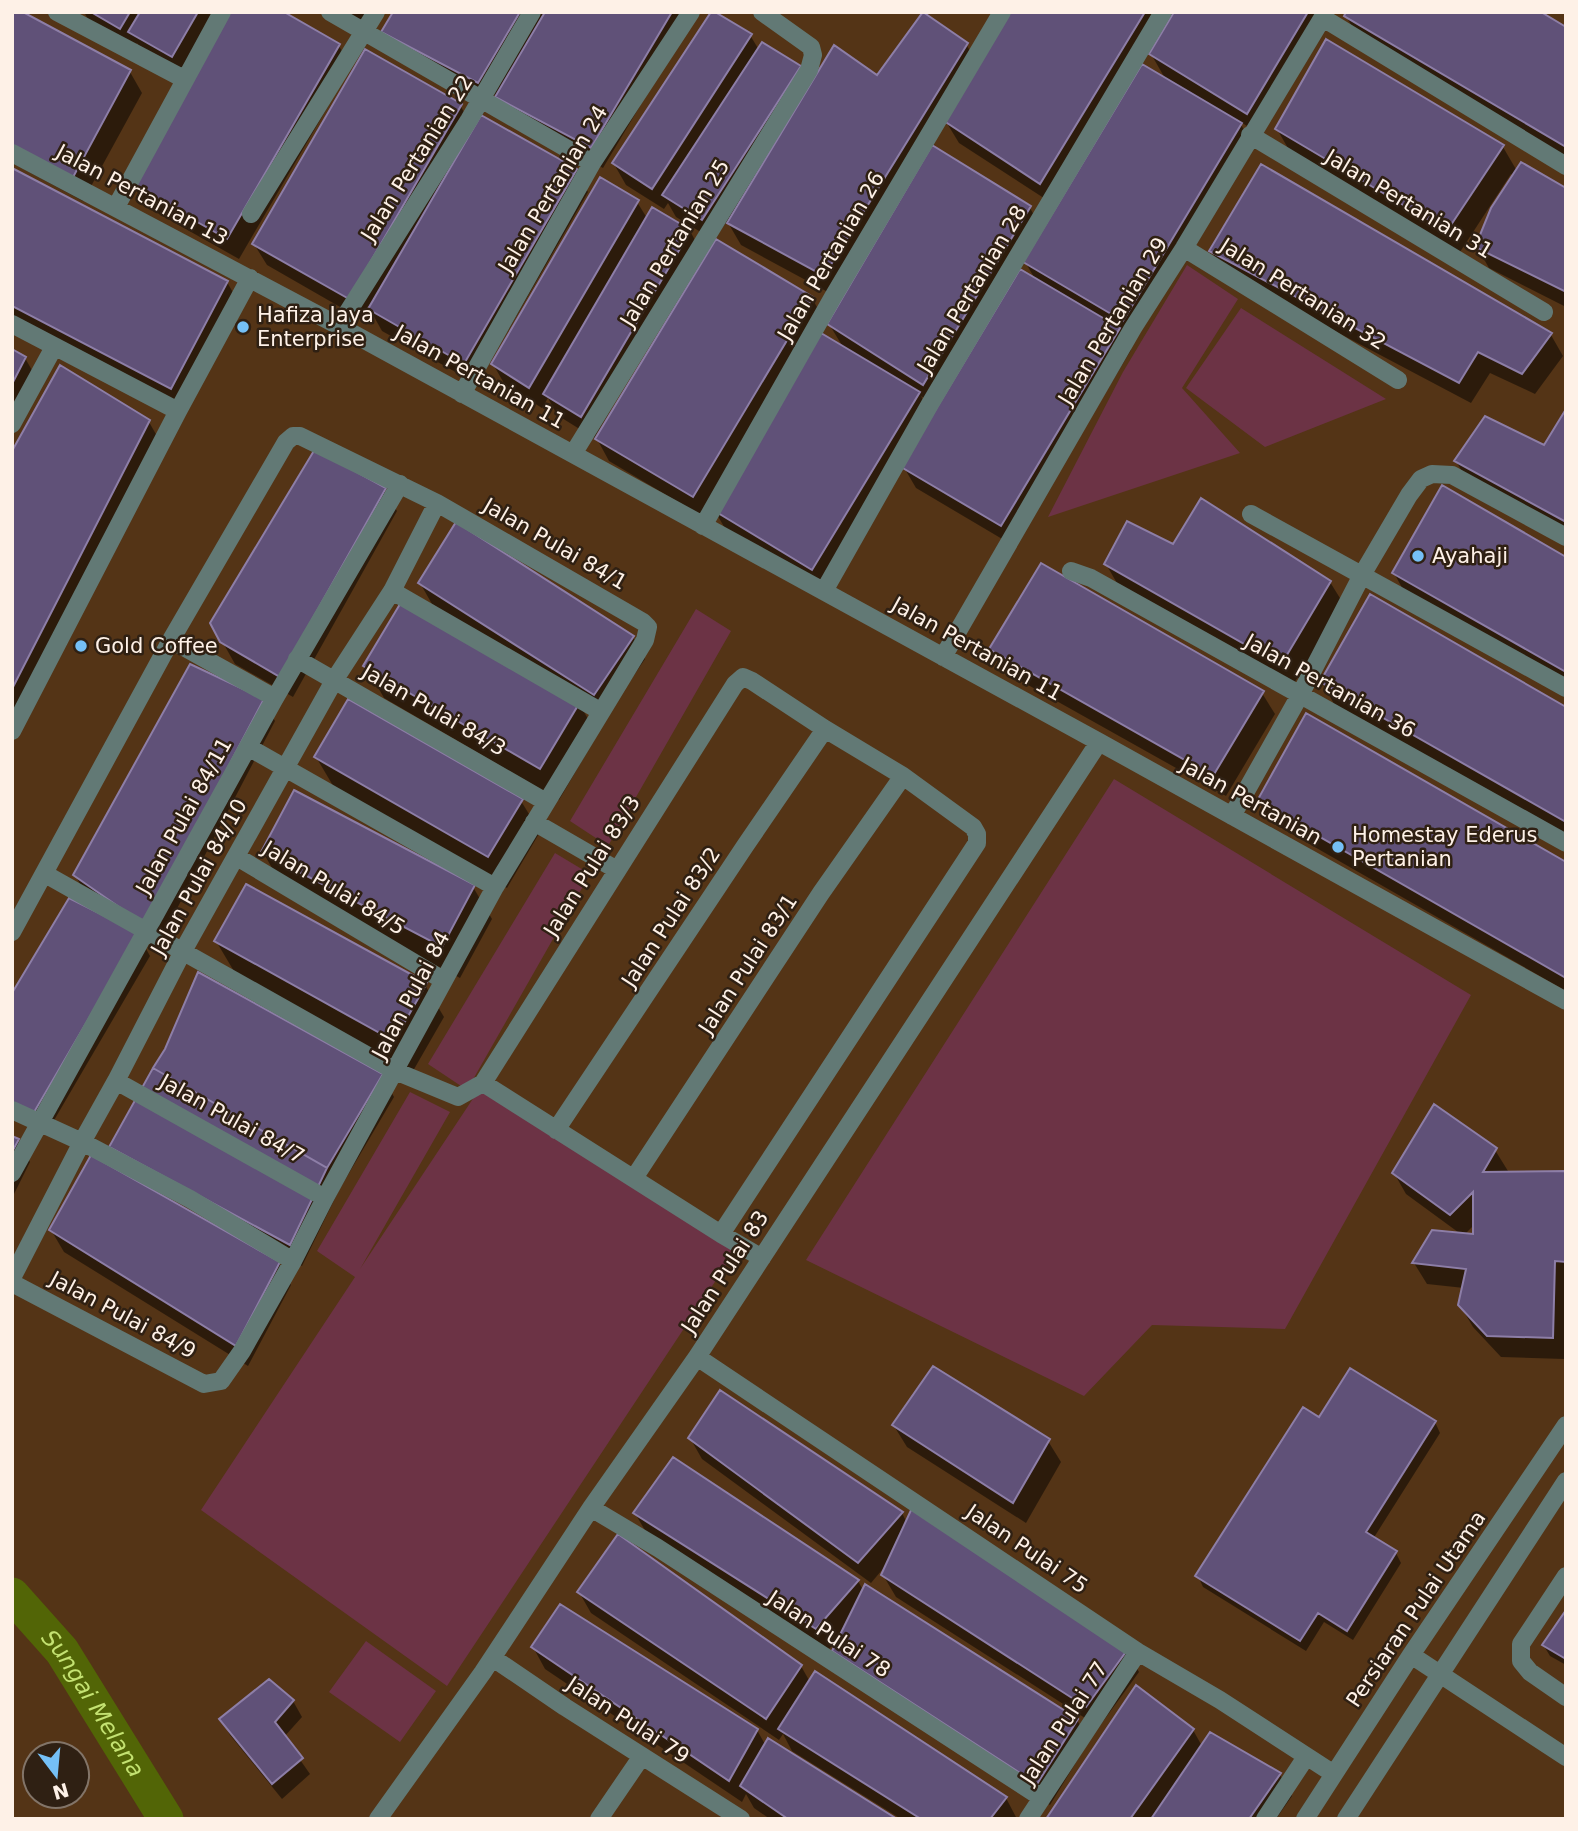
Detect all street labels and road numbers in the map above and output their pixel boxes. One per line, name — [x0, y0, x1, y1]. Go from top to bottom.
street label: Jalan Pertanian 22 — [355, 71, 478, 247]
street label: Jalan Pertanian 24 — [492, 101, 612, 279]
street label: Jalan Pertanian 13 — [50, 139, 232, 250]
street label: Jalan Pertanian 31 — [1319, 143, 1497, 263]
street label: Jalan Pertanian 25 — [614, 155, 734, 333]
street label: Jalan Pertanian 26 — [772, 167, 889, 346]
street label: Jalan Pertanian 28 — [911, 201, 1031, 379]
street label: Jalan Pertanian 32 — [1214, 232, 1390, 355]
street label: Jalan Pertanian 29 — [1052, 233, 1172, 411]
street label: Jalan Pertanian 11 — [389, 319, 569, 434]
street label: Jalan Pulai 84/1 — [477, 492, 631, 595]
street label: Jalan Pertanian 11 — [886, 591, 1066, 706]
street label: Jalan Pertanian 36 — [1239, 628, 1419, 743]
street label: Jalan Pulai 84/3 — [356, 658, 510, 761]
street label: Jalan Pulai 84/11 — [130, 734, 237, 900]
street label: Jalan Pertanian — [1174, 751, 1326, 850]
street label: Jalan Pulai 83/3 — [538, 791, 645, 943]
street label: Jalan Pulai 84/10 — [145, 795, 252, 961]
street label: Jalan Pulai 84/5 — [257, 835, 409, 940]
street label: Jalan Pulai 83/2 — [616, 843, 725, 993]
street label: Jalan Pulai 83/1 — [693, 890, 802, 1040]
street label: Jalan Pulai 84 — [366, 927, 455, 1065]
street label: Jalan Pulai 84/7 — [154, 1068, 309, 1169]
street label: Jalan Pulai 83 — [675, 1206, 774, 1339]
street label: Jalan Pulai 84/9 — [44, 1266, 200, 1364]
street label: Jalan Pulai 75 — [960, 1498, 1092, 1598]
street label: Persiaran Pulai Utama — [1341, 1506, 1491, 1712]
street label: Jalan Pulai 78 — [762, 1584, 895, 1683]
street label: Jalan Pulai 77 — [1014, 1657, 1113, 1790]
street label: Jalan Pulai 79 — [561, 1670, 694, 1769]

